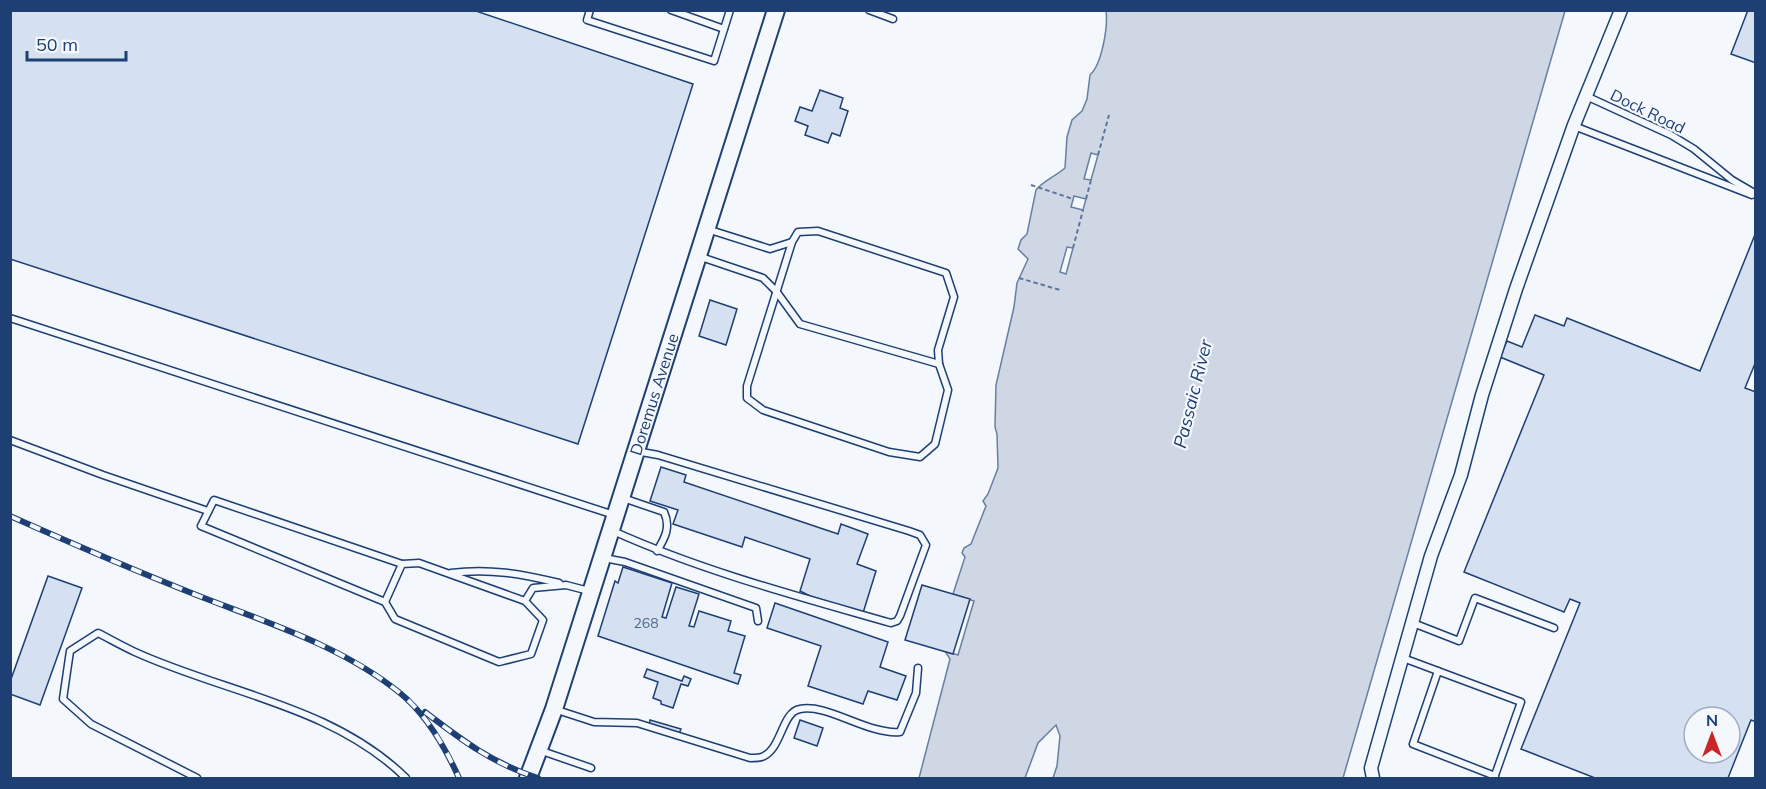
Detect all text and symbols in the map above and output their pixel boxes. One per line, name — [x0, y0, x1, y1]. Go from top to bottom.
scale bar — [27, 24, 126, 62]
text: 50 m — [36, 33, 78, 56]
street label: Dock Road — [1607, 84, 1689, 138]
street label: Doremus Avenue — [625, 331, 683, 458]
water label: Passaic River — [1168, 336, 1217, 451]
house number: 268 — [633, 614, 659, 632]
north arrow — [1682, 705, 1742, 765]
text: N — [1706, 710, 1718, 730]

